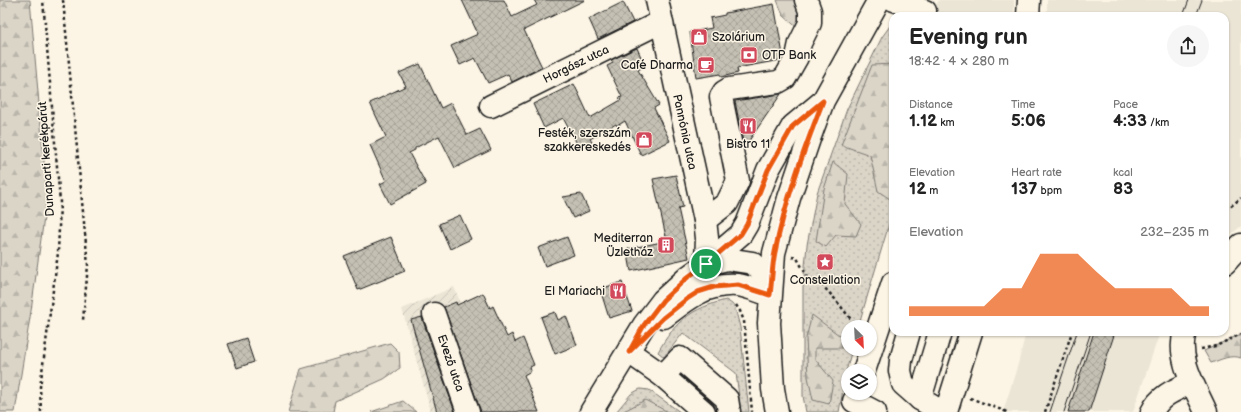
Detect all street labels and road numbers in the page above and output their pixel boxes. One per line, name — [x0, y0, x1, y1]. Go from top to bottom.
street label: Horgász utca — [541, 42, 612, 87]
street label: Pannónia utca — [669, 93, 700, 172]
street label: Dunaparti kerékpárút — [35, 101, 58, 217]
street label: Evező utca — [434, 333, 467, 394]

